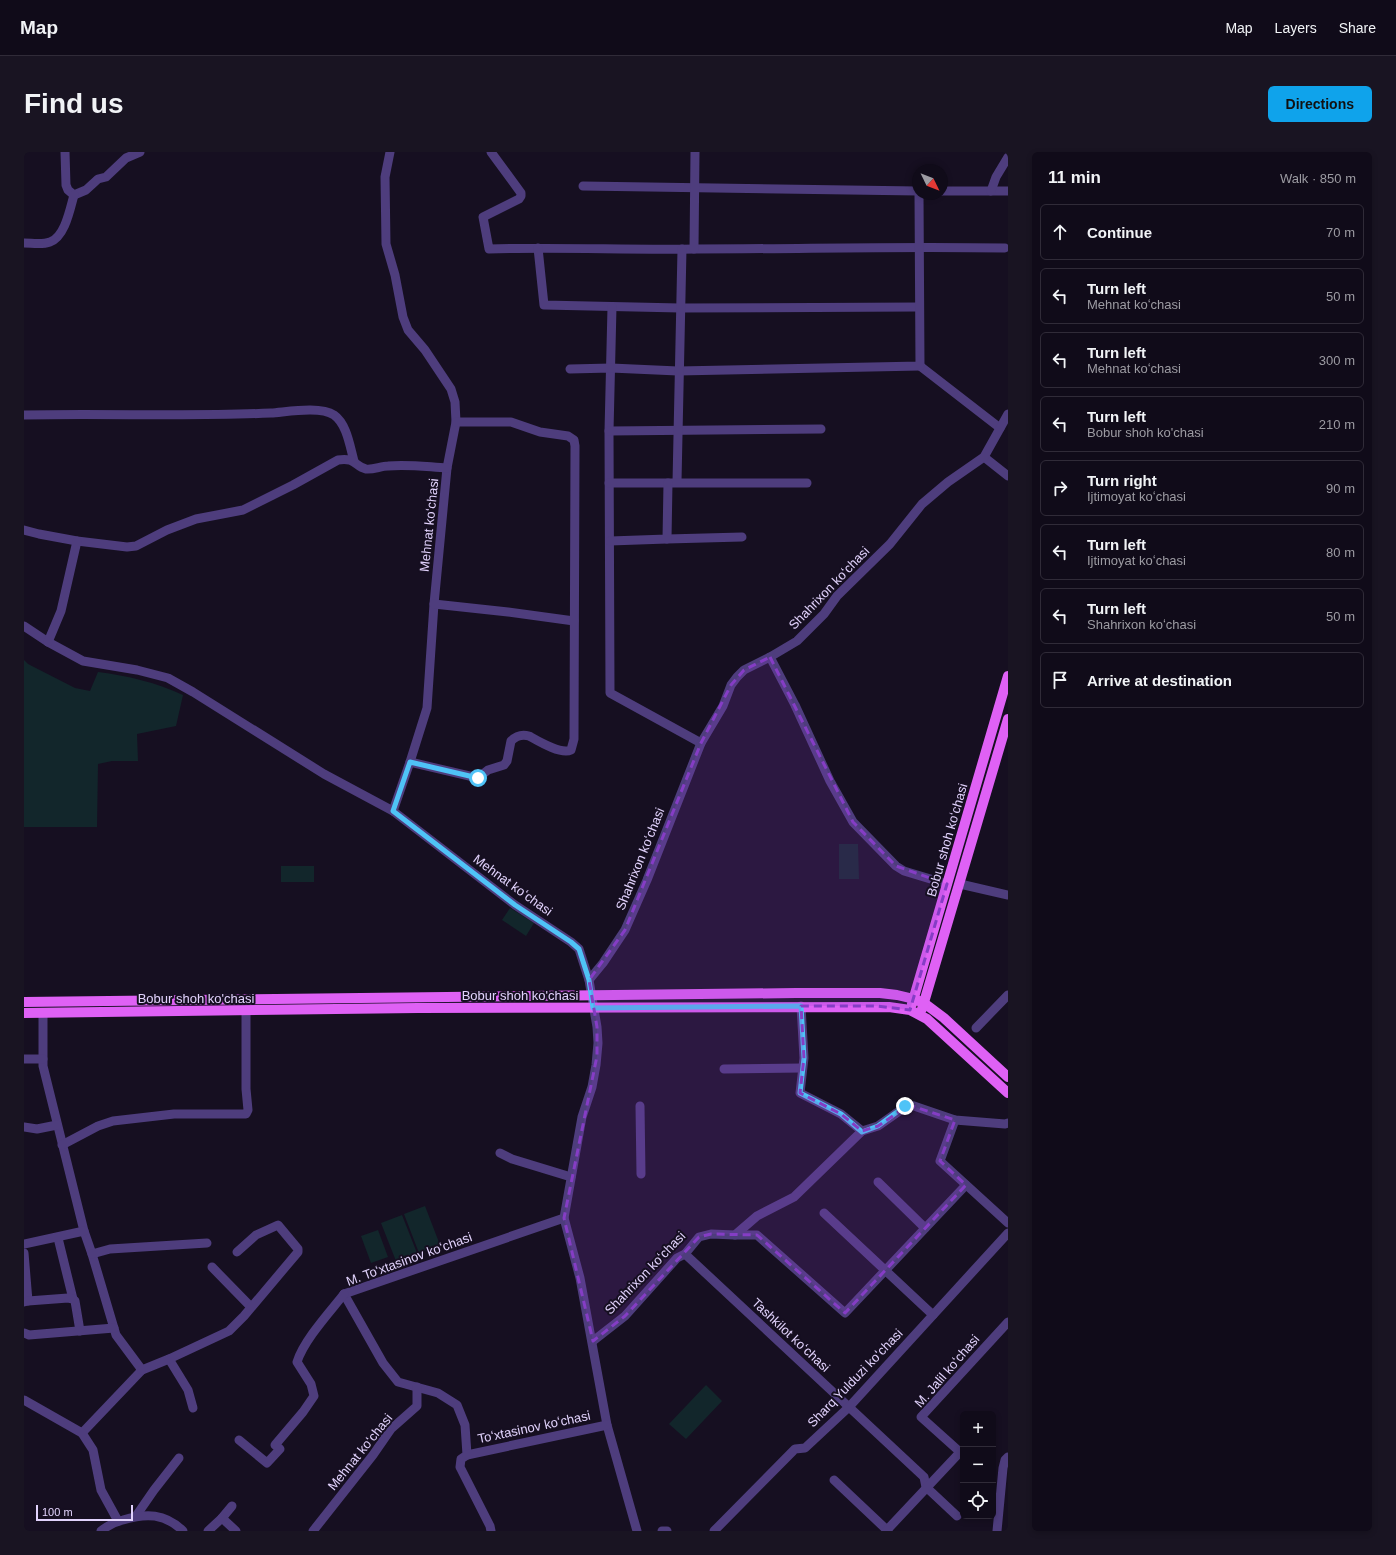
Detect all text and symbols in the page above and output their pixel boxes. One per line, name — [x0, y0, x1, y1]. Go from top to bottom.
text: Map — [20, 17, 58, 38]
text: Map — [1225, 20, 1253, 36]
text: Layers — [1275, 20, 1317, 36]
text: Share — [1339, 20, 1376, 36]
button: Directions — [1268, 86, 1372, 122]
text: Find us — [24, 88, 124, 119]
north arrow — [912, 164, 948, 200]
text: 11 min — [1048, 168, 1101, 187]
text: Walk · 850 m — [1280, 171, 1356, 186]
icon: ahead — [1049, 221, 1071, 243]
text: Continue — [1087, 224, 1152, 241]
text: 70 m — [1326, 225, 1355, 240]
text: Turn left — [1087, 280, 1146, 297]
icon: left — [1049, 285, 1071, 307]
text: 50 m — [1326, 289, 1355, 304]
text: Mehnat koʻchasi — [1087, 297, 1181, 312]
text: Turn left — [1087, 344, 1146, 361]
icon: left — [1049, 349, 1071, 371]
text: 300 m — [1319, 353, 1355, 368]
text: Mehnat koʻchasi — [1087, 361, 1181, 376]
text: Turn left — [1087, 408, 1146, 425]
icon: left — [1049, 413, 1071, 435]
text: 210 m — [1319, 417, 1355, 432]
text: Bobur shoh ko'chasi — [1087, 425, 1204, 440]
text: Turn right — [1087, 472, 1157, 489]
street label: Mehnat koʻchasi — [417, 477, 441, 573]
icon: right — [1049, 477, 1071, 499]
text: 90 m — [1326, 481, 1355, 496]
text: Ijtimoyat koʻchasi — [1087, 489, 1186, 504]
text: Turn left — [1087, 536, 1146, 553]
icon: left — [1049, 541, 1071, 563]
street label: Shahrixon koʻchasi — [786, 543, 872, 632]
text: 80 m — [1326, 545, 1355, 560]
text: Ijtimoyat koʻchasi — [1087, 553, 1186, 568]
text: Turn left — [1087, 600, 1146, 617]
icon: left — [1049, 605, 1071, 627]
text: 50 m — [1326, 609, 1355, 624]
text: Shahrixon koʻchasi — [1087, 617, 1196, 632]
icon: arrive — [1049, 669, 1071, 691]
text: Arrive at destination — [1087, 672, 1232, 689]
route start — [469, 769, 487, 787]
street label: Bobur shoh koʻchasi — [924, 782, 970, 898]
street label: Shahrixon koʻchasi — [613, 806, 667, 912]
street label: Mehnat koʻchasi — [471, 851, 555, 919]
street label: Bobur shoh ko'chasi — [462, 988, 578, 1003]
street label: Bobur shoh ko'chasi — [138, 991, 254, 1006]
route end — [896, 1097, 914, 1115]
street label: Shahrixon koʻchasi — [602, 1228, 688, 1317]
street label: M. Toʻxtasinov koʻchasi — [344, 1229, 474, 1289]
street label: Tashkilot koʻchasi — [749, 1295, 833, 1375]
street label: Sharq Yulduzi koʻchasi — [804, 1326, 906, 1430]
street label: M. Jalil koʻchasi — [911, 1332, 983, 1410]
street label: Toʻxtasinov koʻchasi — [476, 1408, 592, 1446]
street label: Mehnat koʻchasi — [325, 1411, 395, 1493]
map controls — [960, 1411, 996, 1519]
button: + — [960, 1411, 996, 1447]
button: − — [960, 1447, 996, 1483]
button: locate — [960, 1483, 996, 1519]
scale bar — [36, 1503, 133, 1522]
text: 100 m — [42, 1506, 73, 1518]

